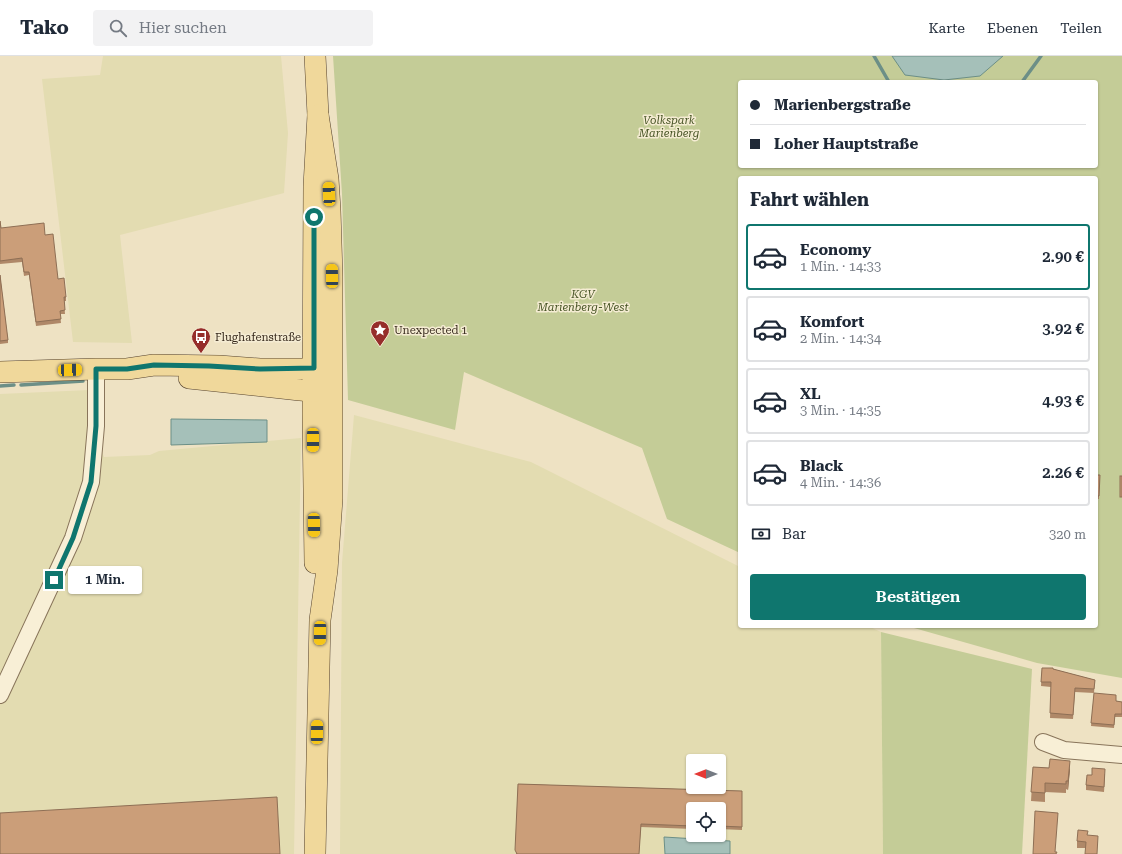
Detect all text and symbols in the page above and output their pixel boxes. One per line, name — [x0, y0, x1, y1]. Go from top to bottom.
search box — [93, 10, 373, 46]
text: Tako — [20, 16, 69, 39]
icon: search — [107, 17, 129, 39]
text: Hier suchen — [139, 19, 227, 37]
text: Karte — [929, 20, 965, 36]
text: Ebenen — [987, 20, 1038, 36]
text: Teilen — [1060, 20, 1102, 36]
text: Marienbergstraße — [774, 96, 911, 114]
park label: Volkspark Marienberg — [638, 114, 700, 140]
text: Loher Hauptstraße — [774, 135, 918, 153]
car — [322, 182, 336, 206]
text: Fahrt wählen — [750, 189, 869, 210]
route start — [305, 208, 323, 226]
icon: car — [752, 239, 788, 275]
text: Economy — [800, 241, 871, 259]
text: 2.90 € — [1042, 248, 1084, 266]
text: 1 Min. · 14:33 — [800, 259, 881, 274]
car — [326, 264, 338, 288]
park label: KGV Marienberg-West — [536, 288, 629, 314]
icon: car — [752, 311, 788, 347]
text: Komfort — [800, 313, 864, 331]
place icon: Unexpected 1 — [369, 319, 391, 347]
text: 3.92 € — [1042, 320, 1084, 338]
place label: Unexpected 1 — [394, 324, 467, 337]
bus stop icon: Flughafenstraße — [190, 326, 212, 354]
place label: Flughafenstraße — [215, 331, 301, 344]
text: 2 Min. · 14:34 — [800, 331, 881, 346]
car — [58, 364, 82, 376]
icon: car — [752, 383, 788, 419]
text: XL — [800, 385, 821, 403]
text: 4.93 € — [1042, 392, 1084, 410]
text: 3 Min. · 14:35 — [800, 403, 881, 418]
car — [307, 428, 319, 452]
icon: car — [752, 455, 788, 491]
text: Black — [800, 457, 843, 475]
text: 2.26 € — [1042, 464, 1084, 482]
text: 4 Min. · 14:36 — [800, 475, 881, 490]
car — [308, 513, 320, 537]
icon: cash — [750, 523, 772, 545]
text: Bar — [782, 525, 806, 543]
text: 320 m — [1049, 527, 1086, 542]
callout: 1 Min. — [68, 566, 142, 594]
route end — [45, 571, 63, 589]
text: 1 Min. — [85, 572, 125, 587]
button: Bestätigen — [750, 574, 1086, 620]
car — [314, 621, 326, 645]
car — [311, 720, 323, 744]
north arrow — [686, 754, 726, 794]
map controls — [686, 754, 726, 842]
button: locate — [686, 802, 726, 842]

